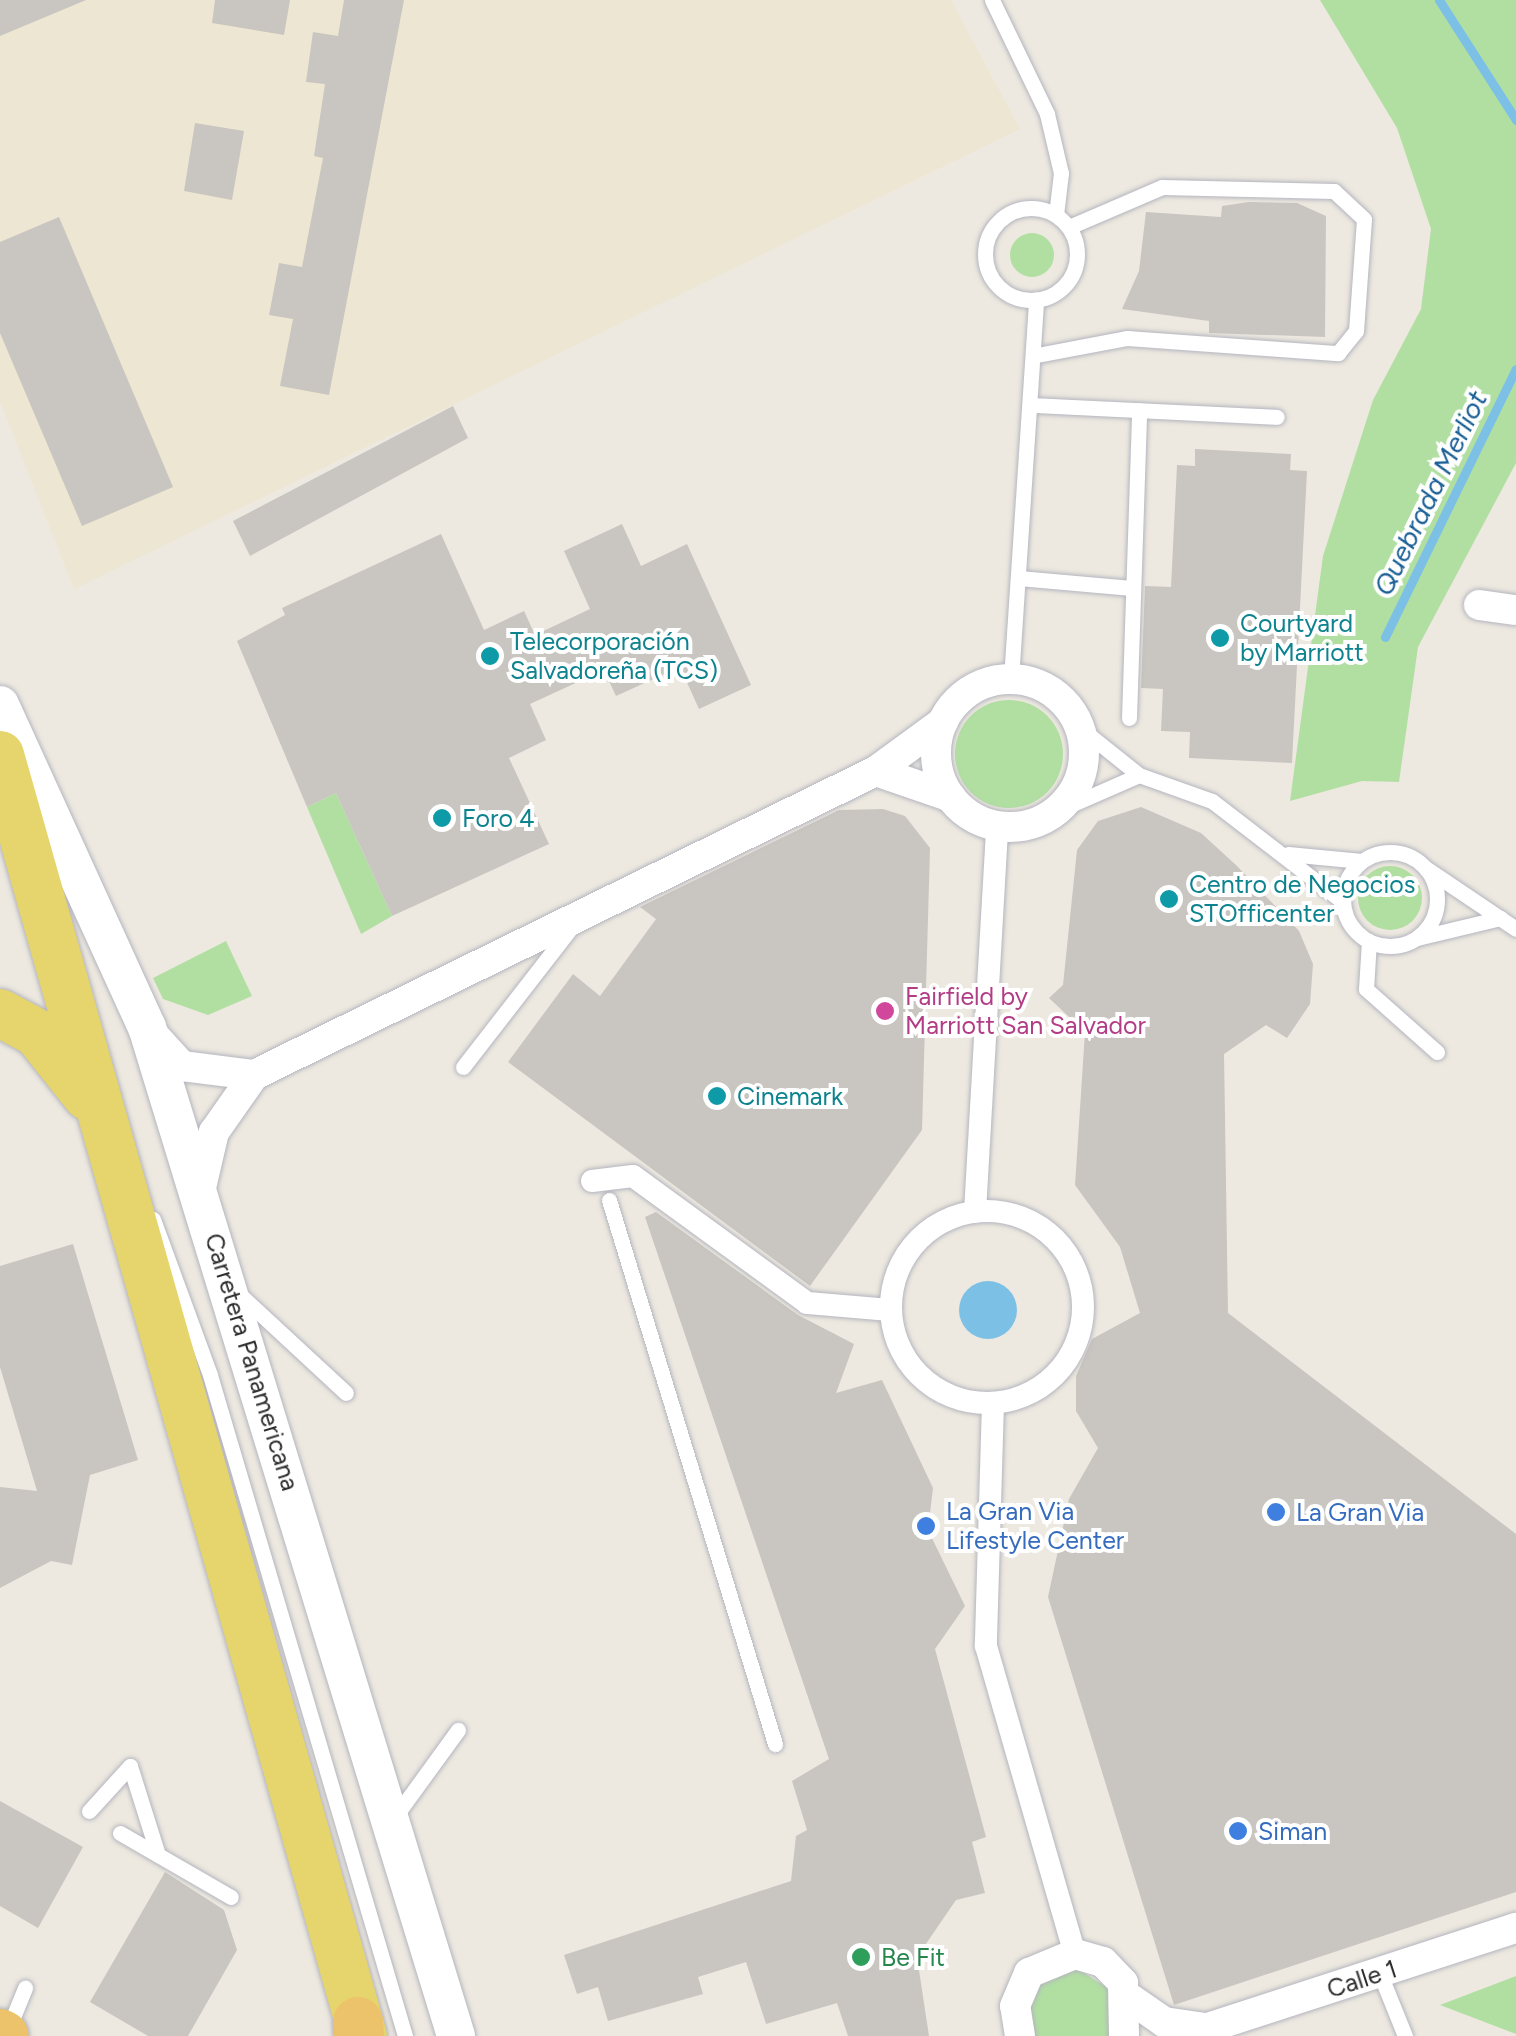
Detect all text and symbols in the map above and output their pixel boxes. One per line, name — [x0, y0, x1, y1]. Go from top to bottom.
water label: Quebrada Merliot — [1366, 385, 1494, 601]
place label: Courtyard by Marriott — [1240, 609, 1364, 668]
place label: Telecorporación Salvadoreña (TCS) — [510, 627, 718, 686]
marker: Courtyard by Marriott — [1209, 627, 1231, 649]
marker: Telecorporación Salvadoreña (TCS) — [479, 645, 501, 667]
place label: Foro 4 — [462, 803, 535, 833]
marker: Foro 4 — [431, 807, 453, 829]
place label: Centro de Negocios STOfficenter — [1189, 870, 1415, 929]
marker: Centro de Negocios STOfficenter — [1158, 888, 1180, 910]
place label: Fairfield by Marriott San Salvador — [905, 982, 1146, 1041]
marker: Fairfield by Marriott San Salvador — [874, 1000, 896, 1022]
place label: Cinemark — [737, 1081, 843, 1111]
marker: Cinemark — [706, 1085, 728, 1107]
street label: Carretera Panamericana — [199, 1230, 305, 1494]
place label: La Gran Via Lifestyle Center — [946, 1497, 1124, 1556]
place label: La Gran Via — [1296, 1497, 1424, 1527]
marker: La Gran Via — [1265, 1501, 1287, 1523]
marker: La Gran Via Lifestyle Center — [915, 1515, 937, 1537]
place label: Siman — [1258, 1816, 1327, 1846]
marker: Siman — [1227, 1820, 1249, 1842]
place label: Be Fit — [881, 1942, 945, 1972]
marker: Be Fit — [850, 1946, 872, 1968]
street label: Calle 1 — [1323, 1954, 1401, 2004]

